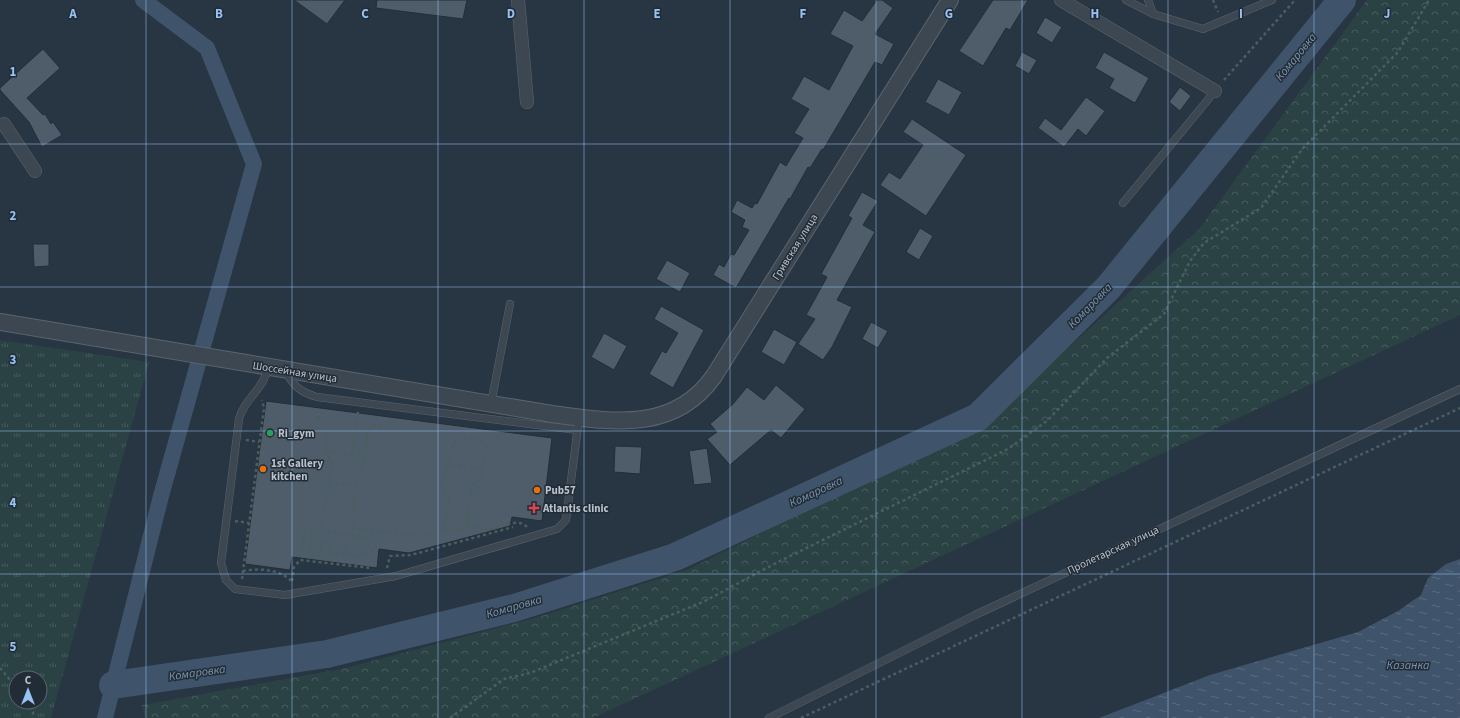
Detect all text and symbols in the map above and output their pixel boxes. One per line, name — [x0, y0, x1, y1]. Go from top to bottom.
text: A — [68, 5, 77, 23]
text: B — [215, 5, 223, 23]
text: C — [361, 5, 369, 23]
text: D — [507, 5, 515, 23]
text: E — [653, 5, 661, 23]
text: F — [800, 5, 807, 23]
text: G — [945, 5, 953, 23]
text: H — [1091, 5, 1099, 23]
text: I — [1239, 5, 1243, 23]
text: J — [1384, 5, 1390, 23]
water label: Комаровка — [1271, 29, 1321, 85]
text: 1 — [10, 63, 17, 81]
text: 2 — [10, 207, 17, 225]
street label: Гривская улица — [769, 211, 821, 283]
water label: Комаровка — [1064, 279, 1116, 332]
text: 3 — [10, 351, 17, 369]
street label: Шоссейная улица — [252, 358, 338, 386]
place label: Ri_gym — [278, 426, 314, 441]
marker: Ri_gym — [265, 428, 275, 438]
place label: 1st Gallery kitchen — [271, 456, 323, 484]
marker: 1st Gallery kitchen — [258, 464, 268, 474]
water label: Комаровка — [786, 472, 846, 512]
place label: Pub57 — [545, 483, 576, 498]
marker: Pub57 — [532, 485, 542, 495]
text: 4 — [10, 494, 17, 512]
place label: Atlantis clinic — [542, 501, 609, 516]
marker: Atlantis clinic — [528, 502, 540, 514]
street label: Пролетарская улица — [1065, 522, 1161, 578]
water label: Комаровка — [484, 591, 544, 623]
text: 5 — [10, 638, 17, 656]
water label: Казанка — [1387, 657, 1430, 674]
water label: Комаровка — [167, 661, 227, 685]
north arrow — [8, 670, 48, 710]
text: С — [25, 673, 32, 688]

